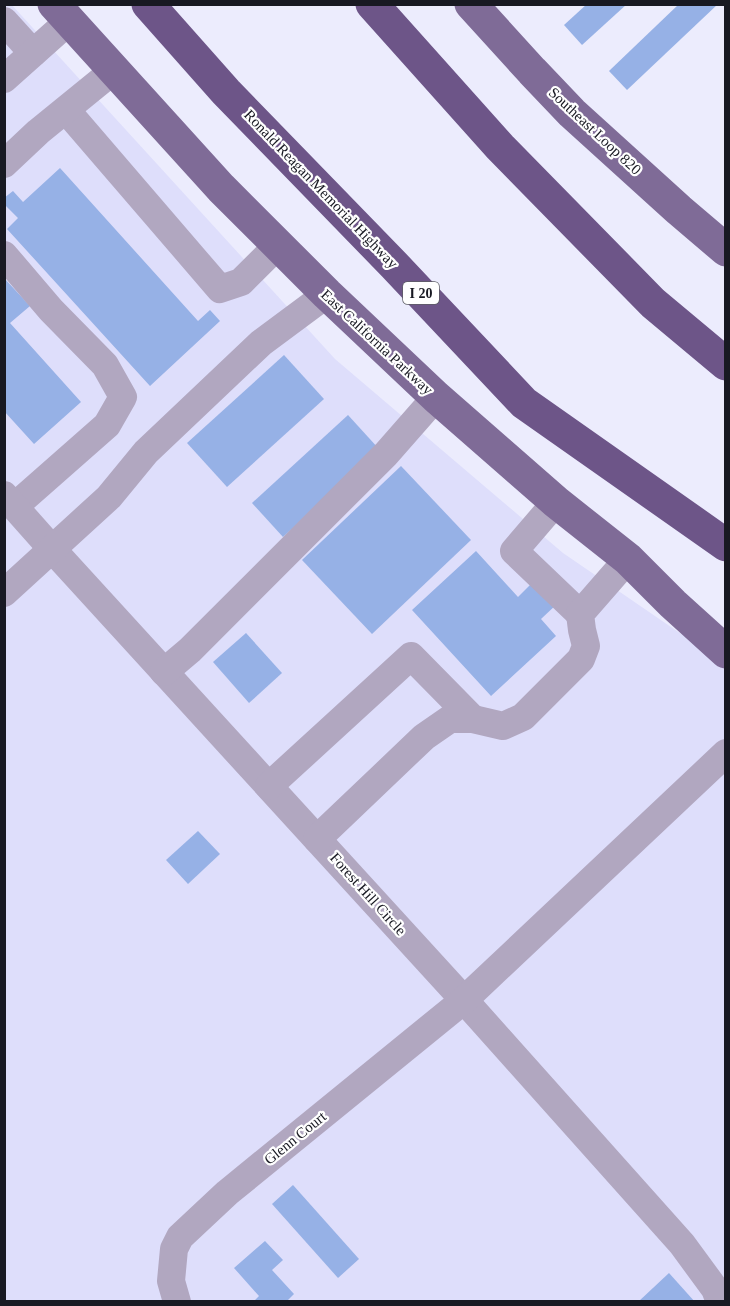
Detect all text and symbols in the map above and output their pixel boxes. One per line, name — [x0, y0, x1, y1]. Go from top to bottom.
street label: Southeast Loop 820 — [546, 84, 644, 178]
street label: Ronald Reagan Memorial Highway — [241, 107, 401, 272]
road number: I 20 — [403, 282, 439, 304]
street label: East California Parkway — [318, 286, 436, 398]
street label: Forest Hill Circle — [327, 850, 409, 939]
street label: Glenn Court — [261, 1108, 330, 1168]

